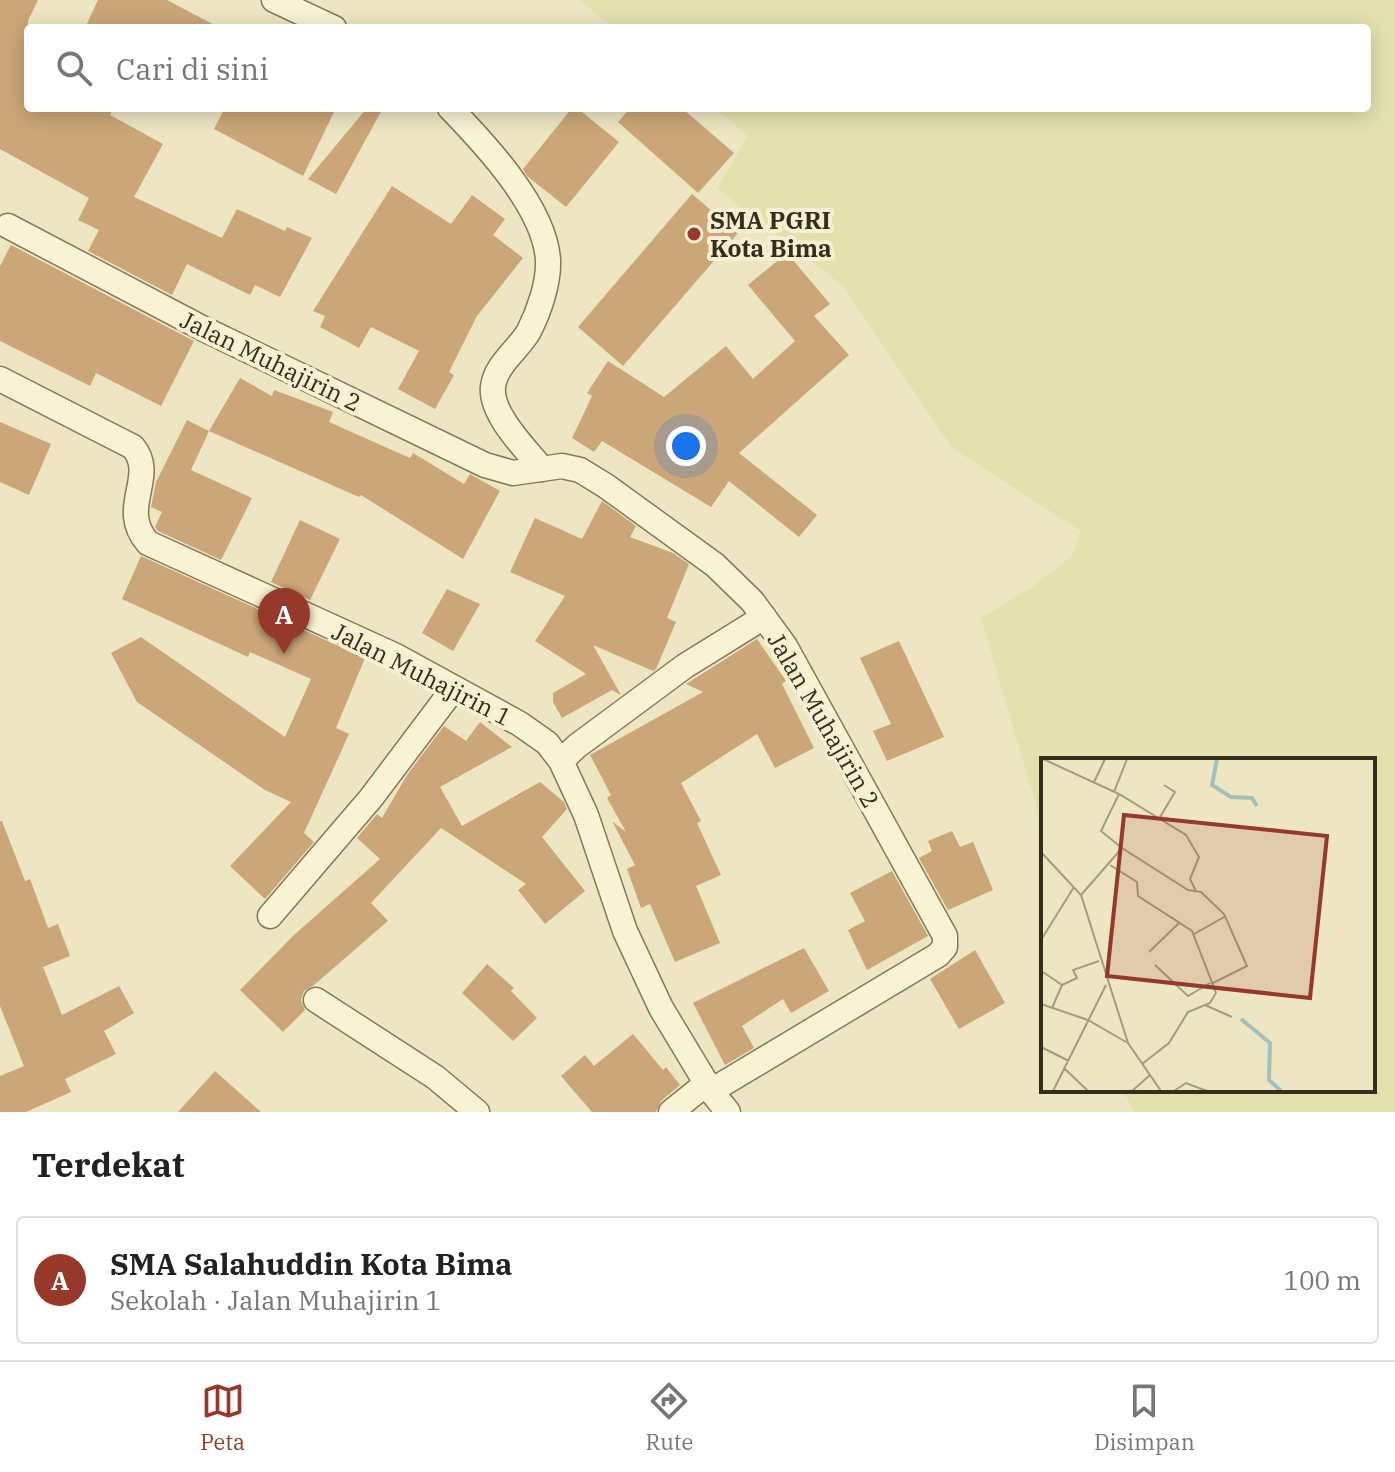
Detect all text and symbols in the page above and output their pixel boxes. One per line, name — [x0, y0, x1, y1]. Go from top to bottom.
search box — [24, 24, 1371, 112]
icon: search — [52, 46, 96, 90]
text: Cari di sini — [116, 49, 269, 88]
place label: SMA PGRI Kota Bima — [710, 204, 832, 264]
marker: SMA PGRI Kota Bima — [685, 225, 703, 243]
street label: Jalan Muhajirin 2 — [175, 303, 367, 419]
your location — [666, 426, 706, 466]
pin: A — [258, 588, 310, 654]
street label: Jalan Muhajirin 1 — [327, 615, 517, 733]
street label: Jalan Muhajirin 2 — [761, 627, 887, 813]
inset map — [1041, 758, 1375, 1092]
text: Terdekat — [32, 1142, 185, 1186]
text: SMA Salahuddin Kota Bima — [110, 1244, 512, 1283]
text: A — [51, 1263, 69, 1297]
text: 100 m — [1283, 1263, 1361, 1297]
text: Sekolah · Jalan Muhajirin 1 — [110, 1283, 441, 1317]
tab: Peta — [200, 1379, 245, 1456]
tab: Rute — [646, 1379, 693, 1456]
tab: Disimpan — [1094, 1379, 1195, 1456]

